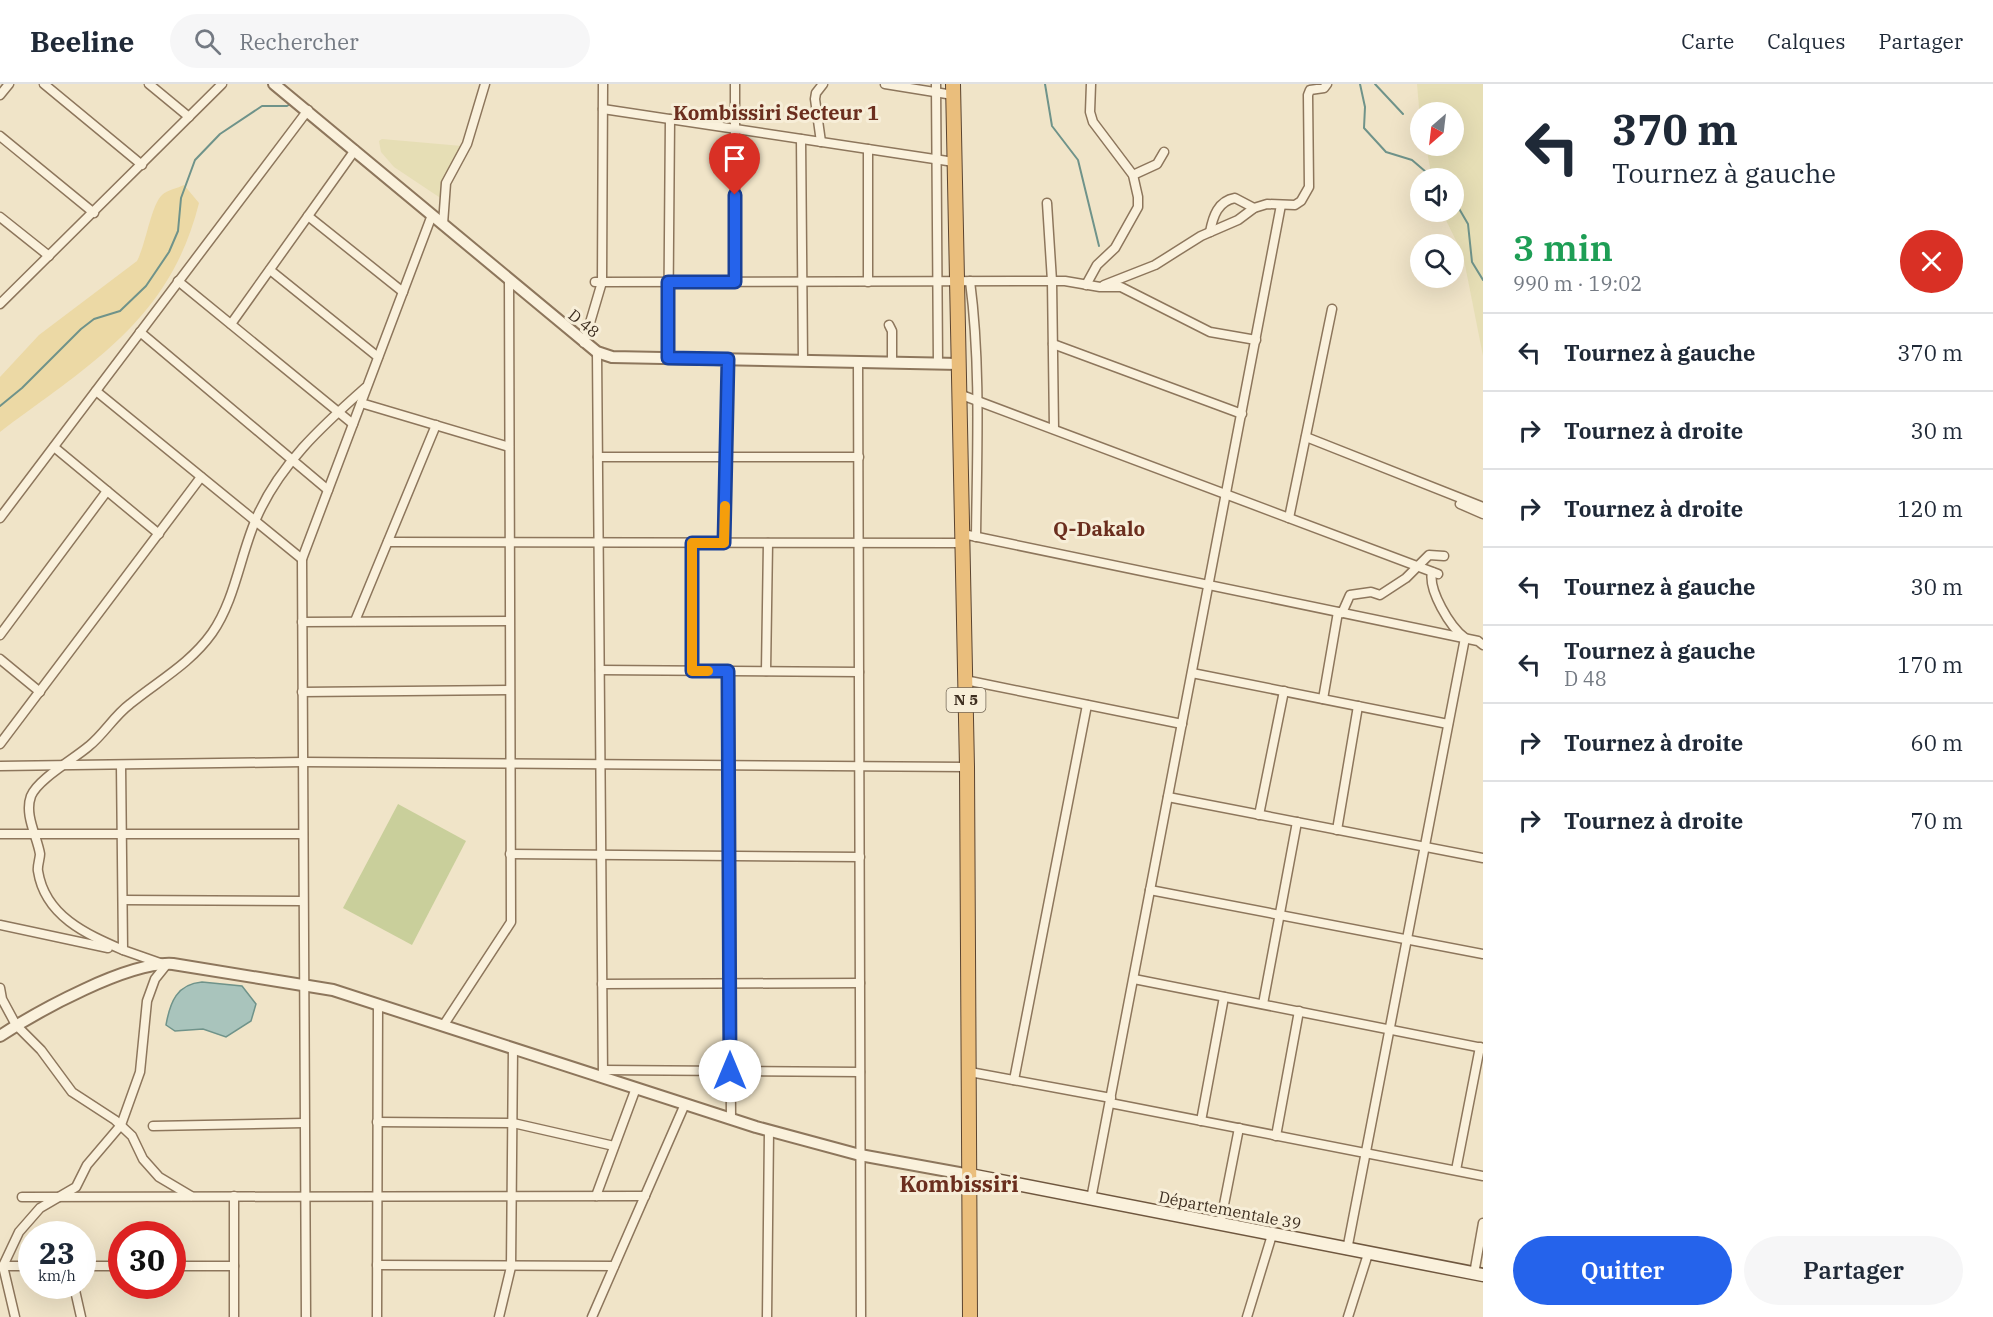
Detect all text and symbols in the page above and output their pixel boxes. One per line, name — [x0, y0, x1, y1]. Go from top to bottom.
search box — [170, 14, 590, 68]
text: Beeline — [30, 23, 134, 60]
icon: search — [191, 25, 224, 58]
text: Rechercher — [239, 27, 359, 56]
text: Carte — [1681, 27, 1734, 55]
text: Calques — [1767, 27, 1846, 55]
text: Partager — [1879, 27, 1963, 55]
district label: Kombissiri Secteur 1 — [673, 99, 879, 126]
north arrow — [1410, 102, 1464, 156]
map controls — [1410, 102, 1464, 288]
text: 370 m — [1612, 102, 1738, 157]
icon: left — [1513, 108, 1591, 186]
pin — [709, 133, 760, 195]
icon: arrive — [718, 142, 751, 175]
text: Tournez à gauche — [1612, 155, 1836, 190]
button: sound — [1410, 168, 1464, 222]
text: 3 min — [1513, 224, 1613, 271]
button: close — [1900, 230, 1963, 293]
button: search — [1410, 234, 1464, 288]
text: 990 m · 19:02 — [1513, 270, 1642, 297]
street label: D 48 — [564, 304, 604, 342]
icon: left — [1513, 336, 1546, 369]
text: Tournez à gauche — [1564, 338, 1755, 367]
text: 370 m — [1897, 338, 1963, 367]
icon: right — [1513, 414, 1546, 447]
text: Tournez à droite — [1564, 416, 1743, 445]
text: 30 m — [1911, 416, 1963, 445]
icon: right — [1513, 492, 1546, 525]
text: Tournez à droite — [1564, 494, 1743, 523]
text: 120 m — [1897, 494, 1963, 523]
district label: Q-Dakalo — [1053, 515, 1145, 542]
icon: left — [1513, 570, 1546, 603]
text: Tournez à gauche — [1564, 572, 1755, 601]
text: 30 m — [1911, 572, 1963, 601]
text: Tournez à gauche — [1564, 636, 1755, 665]
icon: left — [1513, 648, 1546, 681]
text: 170 m — [1897, 650, 1963, 679]
text: D 48 — [1564, 665, 1607, 692]
road number: N 5 — [946, 688, 986, 712]
icon: right — [1513, 726, 1546, 759]
text: Tournez à droite — [1564, 728, 1743, 757]
text: 60 m — [1911, 728, 1963, 757]
icon: right — [1513, 804, 1546, 837]
text: Tournez à droite — [1564, 806, 1743, 835]
text: 70 m — [1911, 806, 1963, 835]
position arrow — [698, 1039, 762, 1103]
district label: Kombissiri — [899, 1169, 1019, 1198]
street label: Départementale 39 — [1157, 1186, 1303, 1234]
speed limit sign: 30 — [108, 1221, 186, 1299]
text: 23 — [39, 1233, 75, 1272]
button: Quitter — [1513, 1236, 1732, 1305]
button: Partager — [1744, 1236, 1963, 1305]
text: km/h — [38, 1266, 76, 1285]

